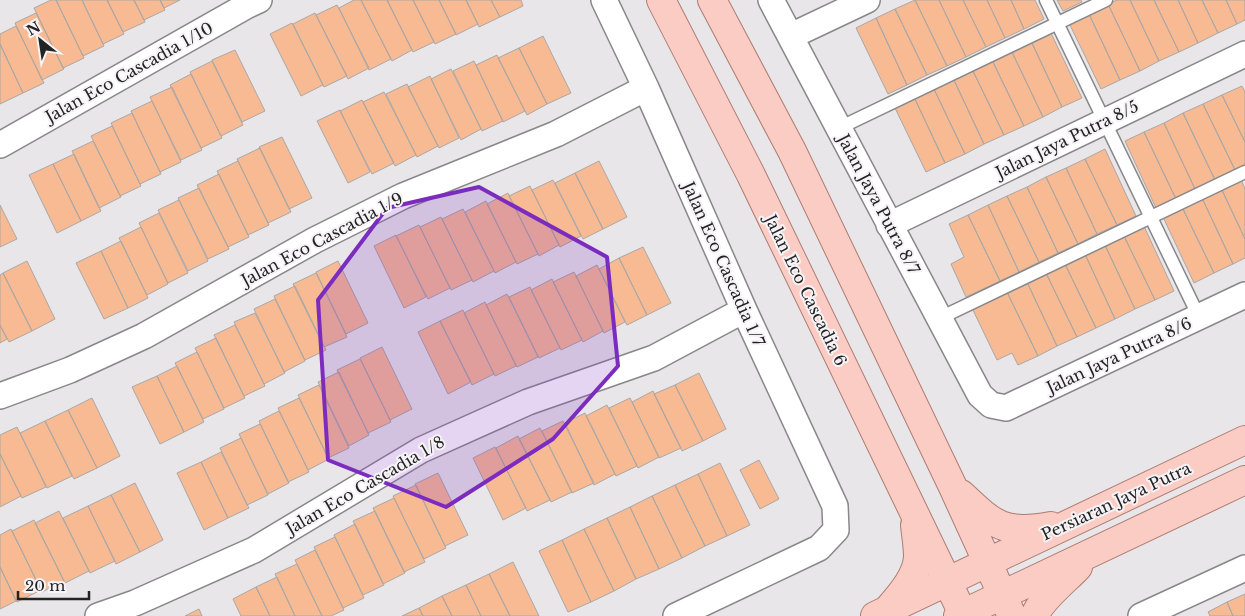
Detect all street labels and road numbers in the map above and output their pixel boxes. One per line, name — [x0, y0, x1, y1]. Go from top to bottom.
street label: Jalan Eco Cascadia 1/10 — [40, 18, 216, 127]
street label: Jalan Jaya Putra 8/5 — [990, 96, 1142, 183]
street label: Jalan Jaya Putra 8/7 — [833, 129, 925, 278]
street label: Jalan Eco Cascadia 1/7 — [678, 177, 770, 350]
street label: Jalan Eco Cascadia 1/9 — [236, 188, 406, 291]
street label: Jalan Eco Cascadia 6 — [760, 209, 851, 369]
street label: Jalan Jaya Putra 8/6 — [1041, 313, 1195, 398]
street label: Jalan Eco Cascadia 1/8 — [280, 431, 448, 540]
street label: Persiaran Jaya Putra — [1038, 457, 1194, 544]

